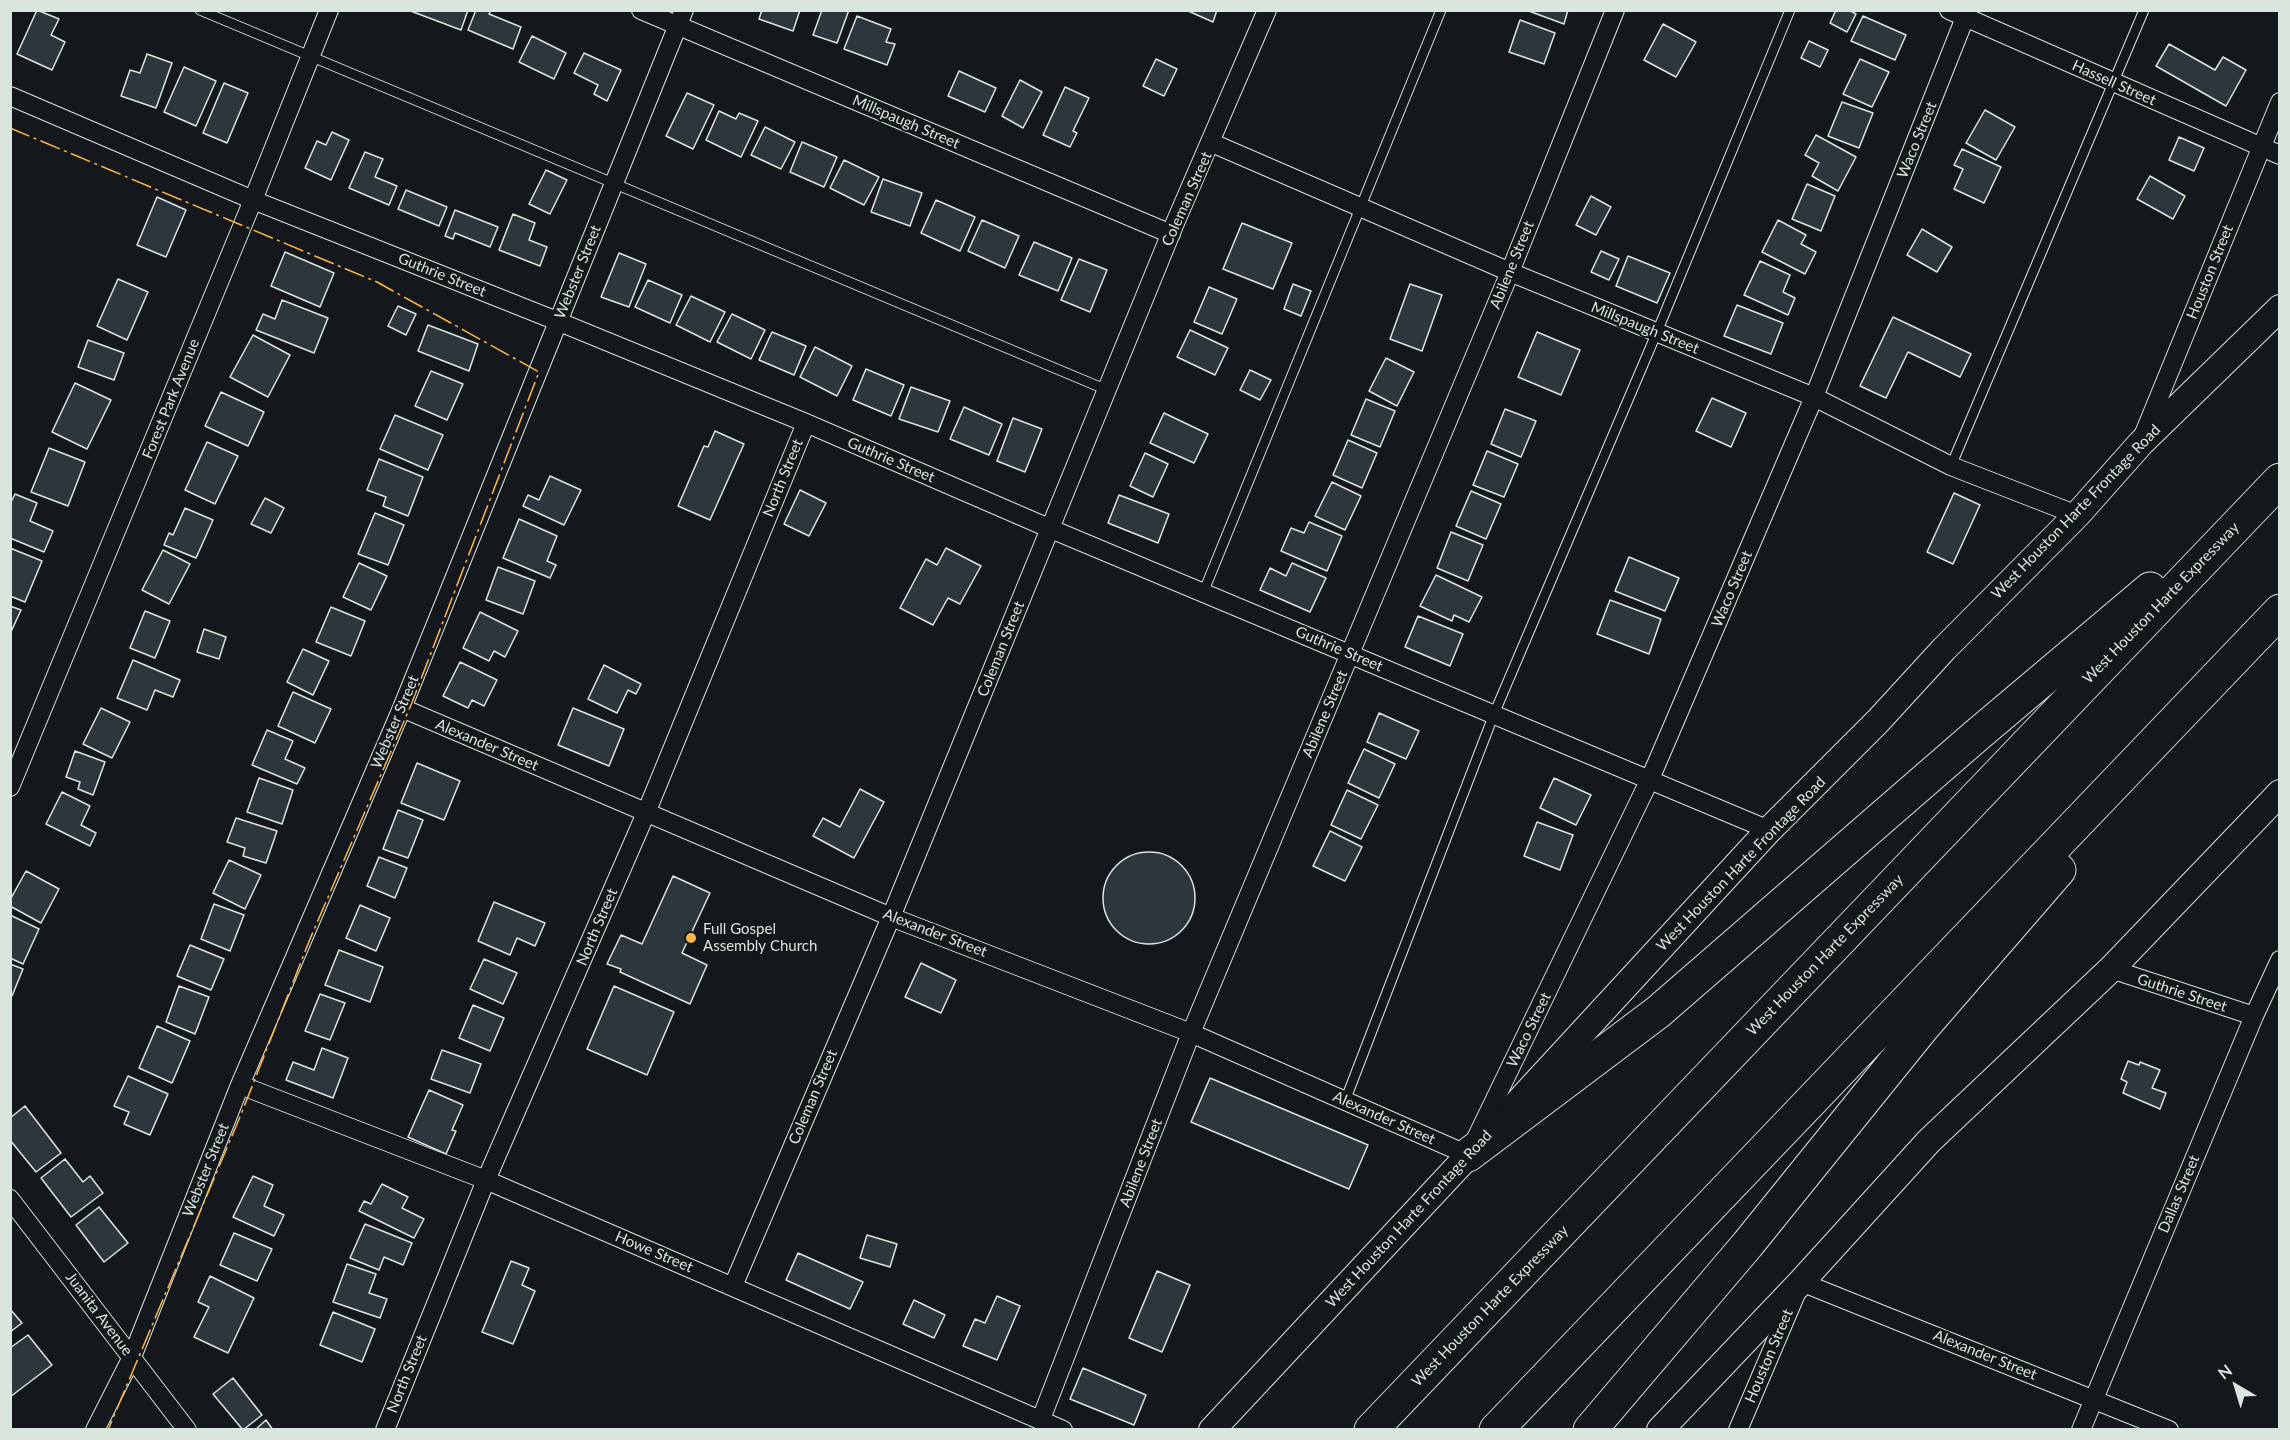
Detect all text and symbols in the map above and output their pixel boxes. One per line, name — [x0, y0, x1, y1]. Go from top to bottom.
street label: Hassell Street — [2069, 56, 2159, 110]
street label: Millspaugh Street — [850, 91, 962, 153]
street label: Waco Street — [1893, 99, 1941, 181]
street label: Coleman Street — [1158, 149, 1216, 249]
street label: Abilene Street — [1486, 218, 1538, 312]
street label: Webster Street — [551, 222, 605, 322]
street label: Houston Street — [2183, 222, 2237, 322]
street label: Guthrie Street — [395, 249, 489, 301]
street label: Millspaugh Street — [1588, 298, 1702, 358]
street label: Forest Park Avenue — [139, 336, 203, 462]
street label: West Houston Harte Frontage Road — [1988, 421, 2164, 603]
street label: Guthrie Street — [845, 433, 937, 487]
street label: North Street — [759, 436, 807, 520]
street label: West Houston Harte Expressway — [2079, 519, 2243, 687]
street label: Waco Street — [1708, 548, 1756, 630]
street label: Coleman Street — [974, 599, 1028, 699]
street label: Guthrie Street — [1293, 622, 1385, 676]
street label: Abilene Street — [1299, 668, 1351, 760]
street label: Webster Street — [367, 673, 423, 771]
street label: Alexander Street — [433, 715, 541, 775]
street label: West Houston Harte Frontage Road — [1653, 773, 1829, 955]
street label: West Houston Harte Expressway — [1743, 871, 1907, 1039]
street label: North Street — [573, 886, 621, 968]
street label: Alexander Street — [880, 905, 990, 961]
place label: Full Gospel Assembly Church — [703, 920, 817, 955]
marker: Full Gospel Assembly Church — [684, 931, 698, 945]
street label: Guthrie Street — [2135, 970, 2229, 1016]
street label: Waco Street — [1503, 990, 1555, 1070]
street label: Coleman Street — [785, 1047, 841, 1147]
street label: Alexander Street — [1330, 1087, 1438, 1149]
street label: Abilene Street — [1116, 1116, 1166, 1210]
street label: Webster Street — [179, 1120, 233, 1220]
street label: West Houston Harte Frontage Road — [1322, 1127, 1496, 1311]
street label: Dallas Street — [2154, 1152, 2204, 1236]
street label: West Houston Harte Expressway — [1408, 1222, 1572, 1390]
street label: Howe Street — [612, 1228, 696, 1276]
street label: Juanita Avenue — [62, 1269, 136, 1359]
street label: Houston Street — [1741, 1306, 1797, 1406]
street label: Alexander Street — [1931, 1326, 2039, 1384]
street label: North Street — [383, 1332, 431, 1416]
north arrow — [2206, 1356, 2266, 1416]
text: N — [2214, 1360, 2235, 1383]

